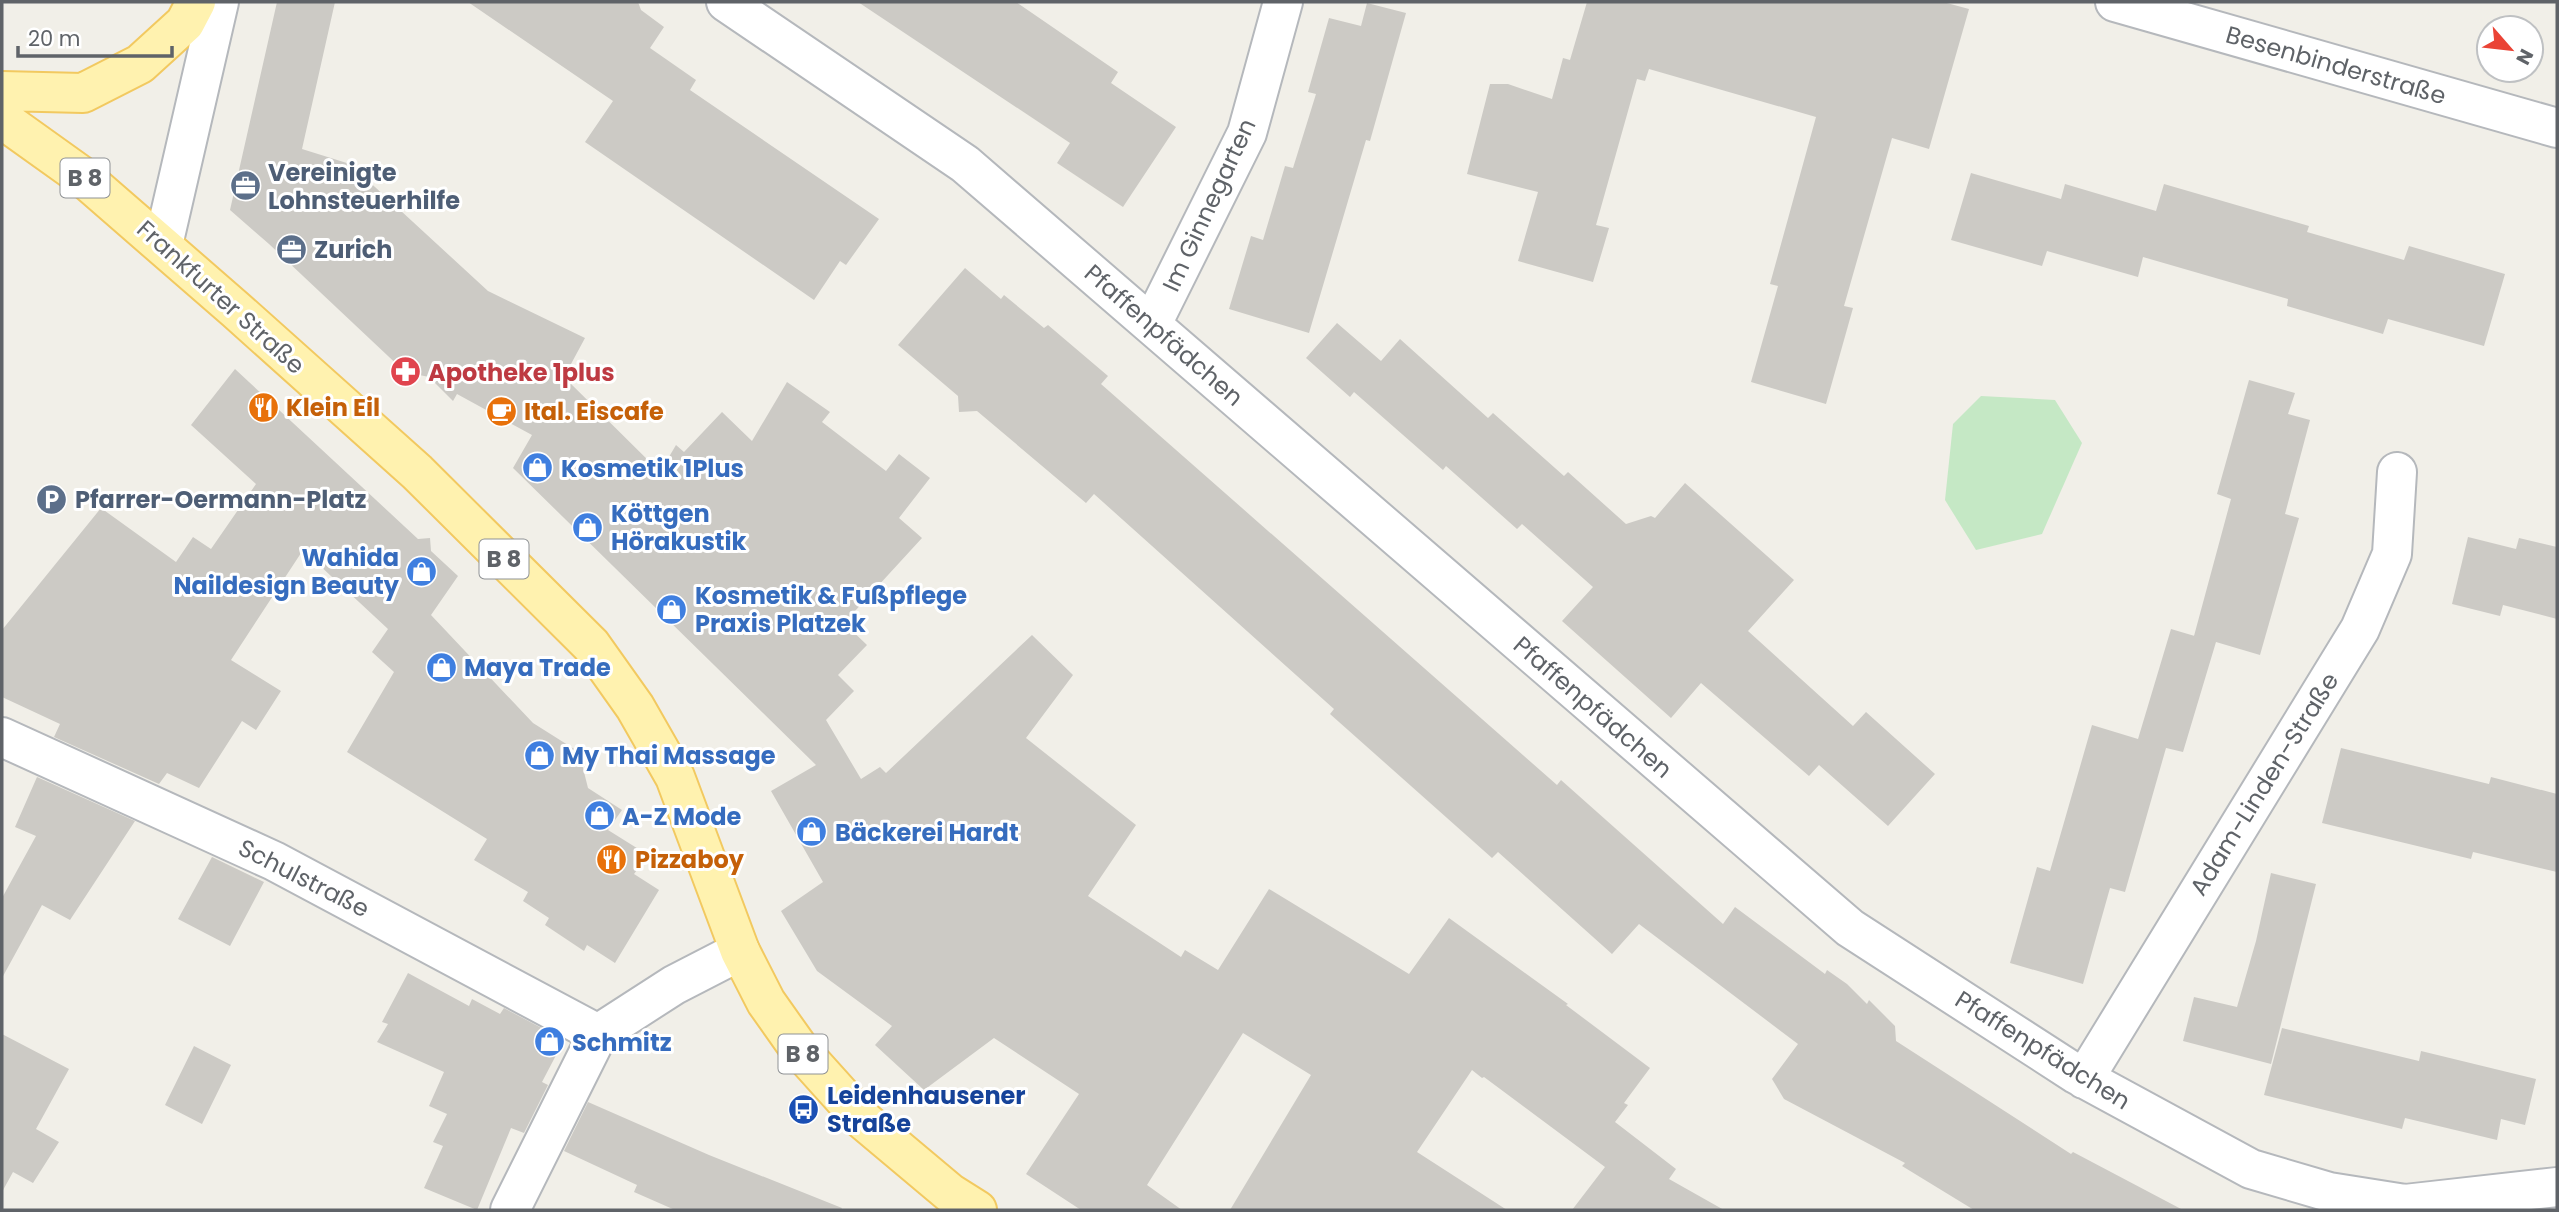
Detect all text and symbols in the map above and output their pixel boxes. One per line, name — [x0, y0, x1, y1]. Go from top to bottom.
scale bar — [18, 14, 172, 58]
north arrow — [2475, 14, 2545, 84]
street label: Besenbinderstraße — [2222, 18, 2450, 112]
text: 20 m — [28, 24, 81, 53]
text: N — [2509, 44, 2540, 69]
street label: Im Ginnegarten — [1154, 113, 1264, 297]
place label: Vereinigte Lohnsteuerhilfe — [268, 156, 460, 217]
road number: B 8 — [60, 158, 110, 197]
office icon: Vereinigte Lohnsteuerhilfe — [228, 169, 262, 203]
street label: Frankfurter Straße — [130, 213, 312, 381]
office icon: Zurich — [274, 232, 308, 266]
place label: Zurich — [314, 233, 393, 266]
street label: Pfaffenpfädchen — [1077, 257, 1251, 413]
pharmacy icon: Apotheke 1plus — [388, 355, 422, 389]
place label: Apotheke 1plus — [428, 356, 615, 389]
restaurant icon: Klein Eil — [246, 390, 280, 424]
place label: Klein Eil — [286, 391, 380, 424]
cafe icon: Ital. Eiscafe — [484, 394, 518, 428]
place label: Ital. Eiscafe — [524, 395, 664, 428]
shop icon: Kosmetik 1Plus — [521, 451, 555, 485]
place label: Kosmetik 1Plus — [561, 452, 744, 485]
parking icon: Pfarrer-Oermann-Platz — [35, 482, 69, 516]
place label: Pfarrer-Oermann-Platz — [75, 483, 366, 516]
place label: Köttgen Hörakustik — [611, 497, 747, 558]
shop icon: Köttgen Hörakustik — [571, 510, 605, 544]
road number: B 8 — [480, 540, 528, 579]
place label: Wahida Naildesign Beauty — [173, 541, 400, 602]
shop icon: Wahida Naildesign Beauty — [405, 554, 439, 588]
place label: Kosmetik & Fußpflege Praxis Platzek — [695, 579, 967, 640]
shop icon: Kosmetik & Fußpflege Praxis Platzek — [655, 592, 689, 626]
street label: Pfaffenpfädchen — [1506, 629, 1680, 785]
shop icon: Maya Trade — [424, 650, 458, 684]
place label: Maya Trade — [464, 651, 611, 684]
street label: Adam-Linden-Straße — [2182, 666, 2346, 902]
shop icon: My Thai Massage — [522, 738, 556, 772]
place label: My Thai Massage — [562, 739, 776, 772]
shop icon: A-Z Mode — [582, 799, 616, 833]
place label: A-Z Mode — [622, 800, 742, 833]
shop icon: Bäckerei Hardt — [795, 815, 829, 849]
place label: Bäckerei Hardt — [835, 816, 1019, 849]
street label: Schulstraße — [233, 831, 375, 925]
restaurant icon: Pizzaboy — [595, 842, 629, 876]
place label: Pizzaboy — [635, 843, 745, 876]
street label: Pfaffenpfädchen — [1949, 983, 2137, 1117]
shop icon: Schmitz — [532, 1025, 566, 1059]
place label: Schmitz — [572, 1026, 672, 1059]
road number: B 8 — [778, 1035, 828, 1074]
place label: Leidenhausener Straße — [827, 1079, 1026, 1140]
bus stop icon: Leidenhausener Straße — [787, 1092, 821, 1126]

